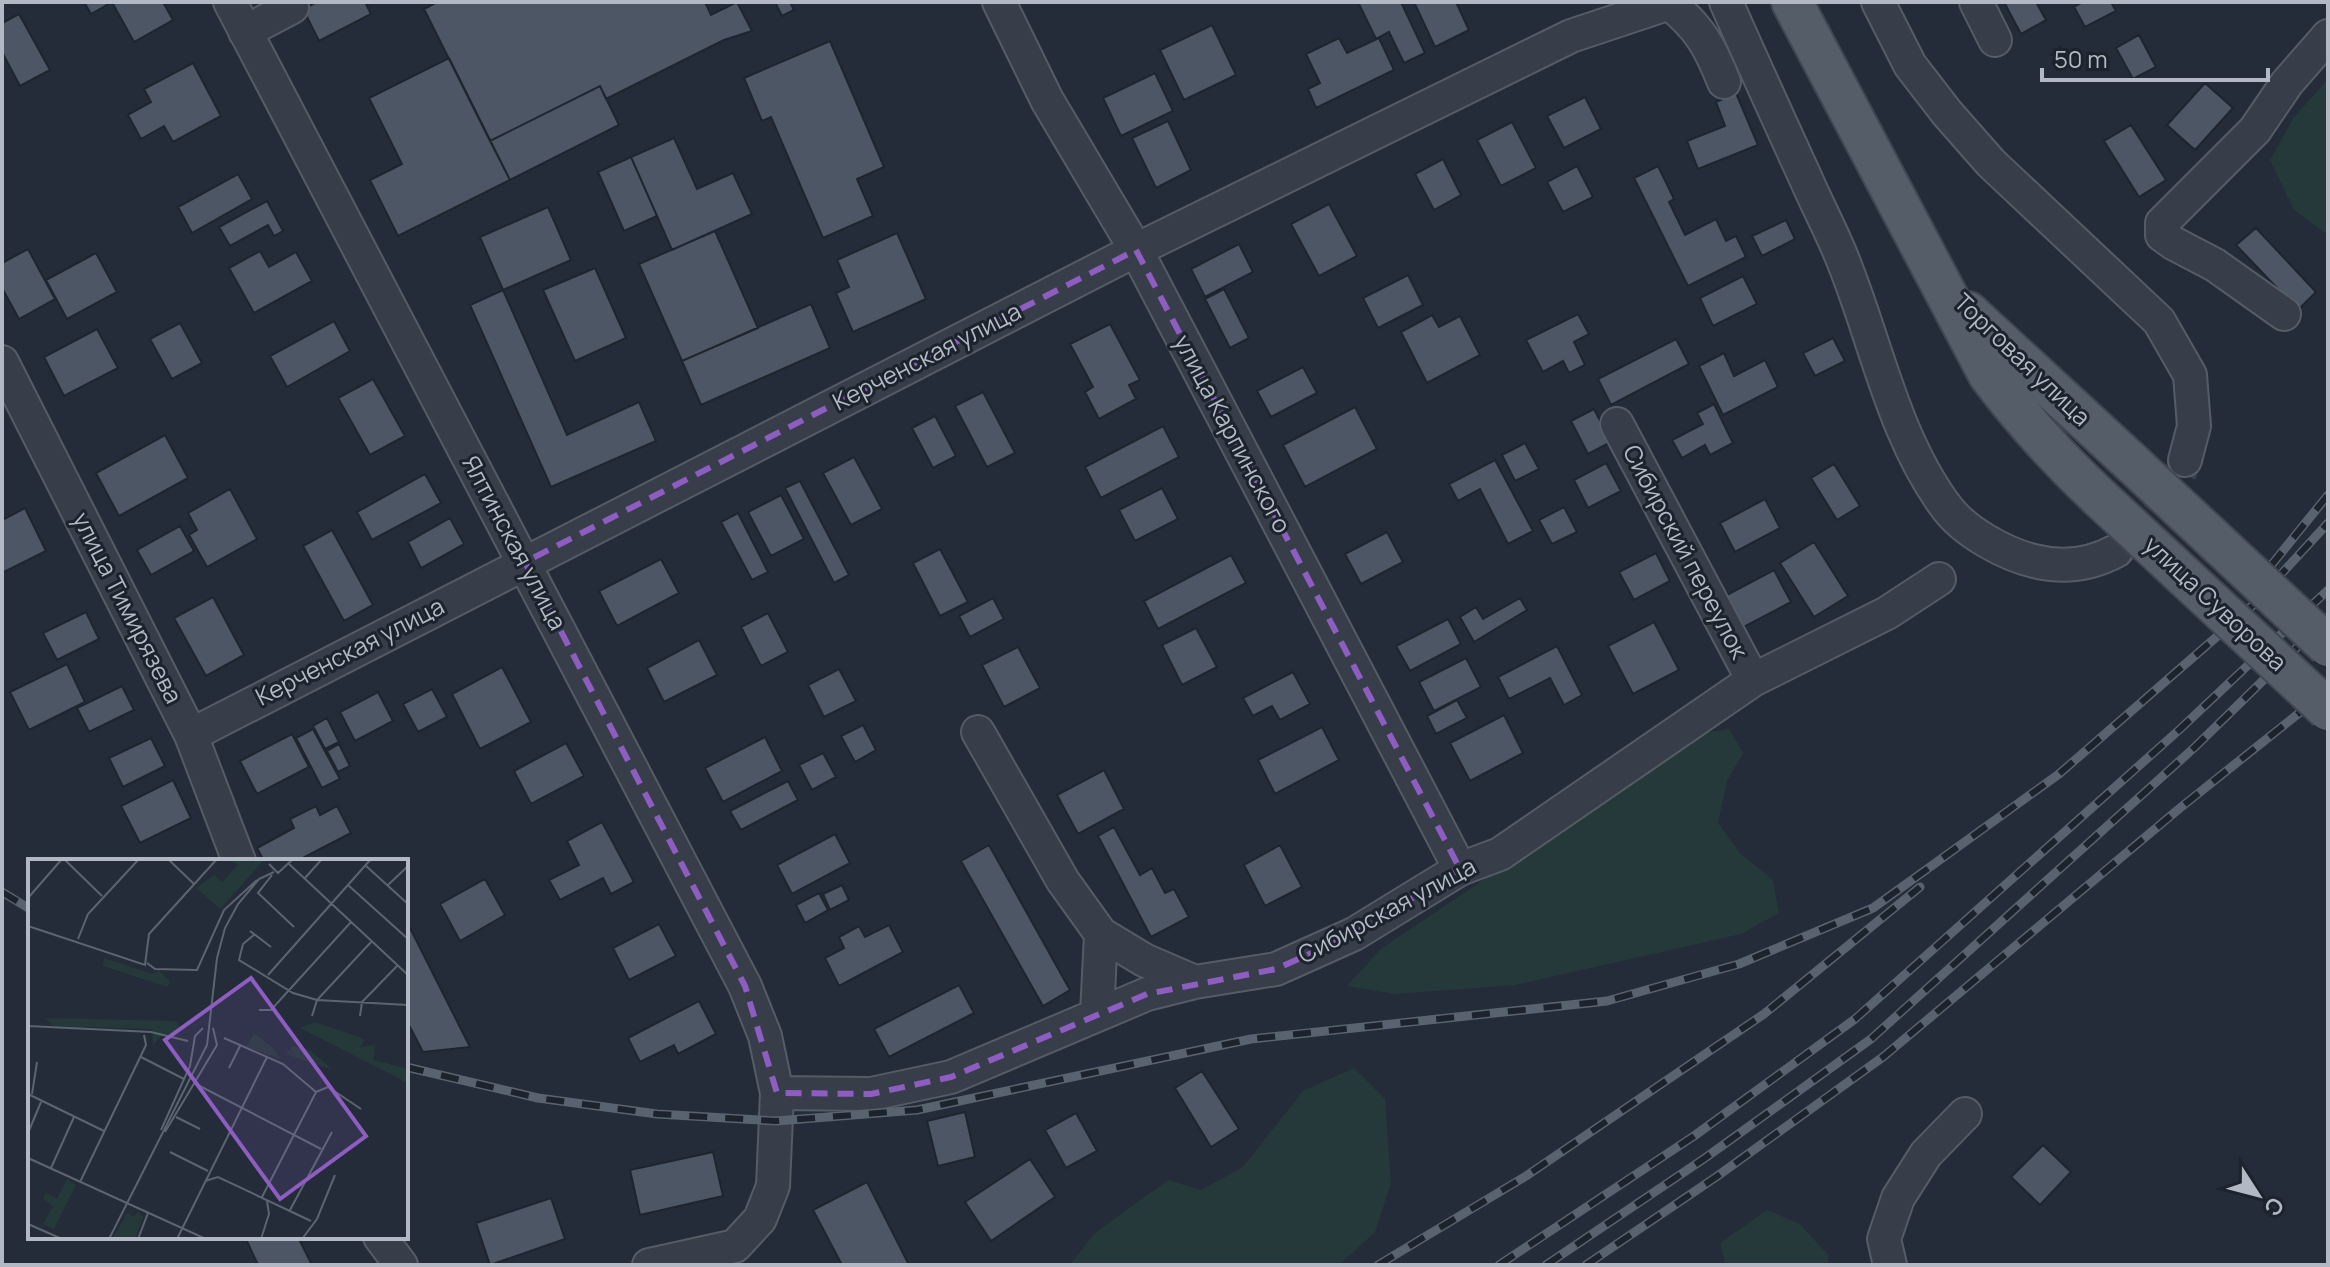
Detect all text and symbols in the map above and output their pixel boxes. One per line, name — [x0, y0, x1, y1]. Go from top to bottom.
scale bar — [2042, 32, 2268, 82]
text: 50 m — [2054, 42, 2108, 75]
street label: Торговая улица — [1948, 285, 2099, 433]
street label: Керченская улица — [826, 294, 1026, 417]
street label: улица Карпинского — [1167, 328, 1300, 538]
street label: Сибирский переулок — [1616, 439, 1757, 665]
street label: Ялтинская улица — [455, 449, 575, 635]
street label: улица Тимирязева — [66, 506, 191, 709]
street label: улица Суворова — [2137, 528, 2295, 678]
street label: Керченская улица — [249, 589, 449, 712]
street label: Сибирская улица — [1292, 849, 1481, 971]
inset map — [28, 859, 408, 1239]
north arrow — [2218, 1155, 2298, 1235]
text: С — [2257, 1191, 2291, 1222]

